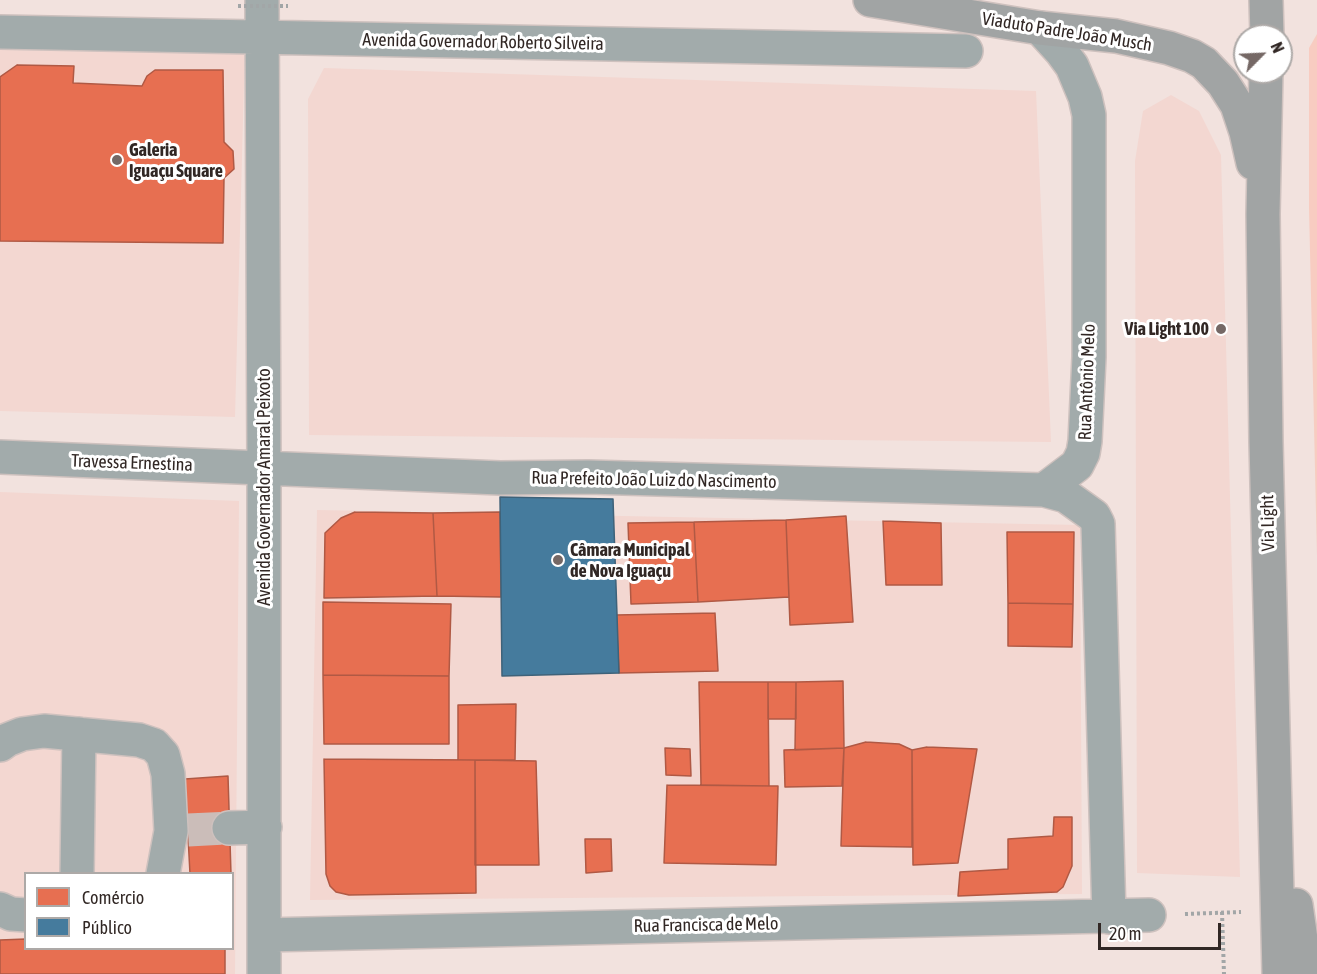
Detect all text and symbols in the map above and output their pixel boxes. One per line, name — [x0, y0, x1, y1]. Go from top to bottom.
street label: Viaduto Padre João Musch — [980, 8, 1154, 56]
north arrow — [1233, 24, 1293, 84]
street label: Avenida Governador Roberto Silveira — [362, 29, 604, 55]
text: N — [1267, 40, 1288, 55]
place label: Galeria Iguaçu Square — [129, 139, 223, 182]
marker: Galeria Iguaçu Square — [110, 153, 124, 167]
place label: Via Light 100 — [1125, 318, 1209, 340]
marker: Via Light 100 — [1214, 322, 1228, 336]
street label: Rua Antônio Melo — [1074, 323, 1100, 441]
street label: Avenida Governador Amaral Peixoto — [253, 368, 275, 606]
street label: Travessa Ernestina — [71, 450, 193, 476]
street label: Rua Prefeito João Luiz do Nascimento — [531, 467, 777, 493]
street label: Via Light — [1257, 495, 1279, 551]
place label: Câmara Municipal de Nova Iguaçu — [570, 539, 690, 582]
marker: Câmara Municipal de Nova Iguaçu — [551, 553, 565, 567]
legend — [24, 872, 234, 950]
text: Comércio — [82, 887, 144, 908]
scale bar — [1101, 911, 1224, 949]
street label: Rua Francisca de Melo — [634, 913, 778, 937]
text: Público — [82, 917, 132, 938]
text: 20 m — [1109, 923, 1141, 944]

